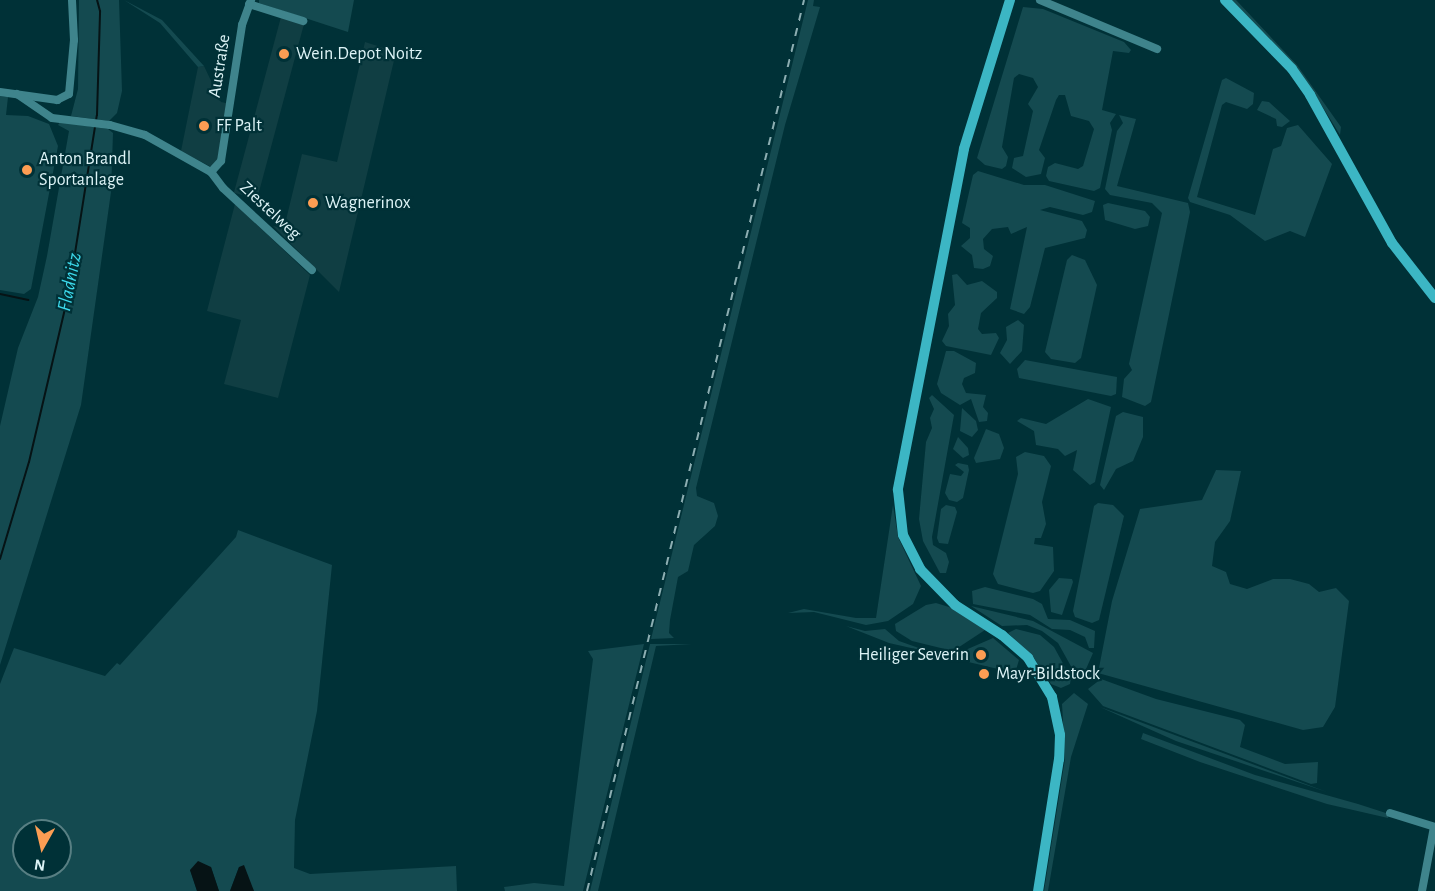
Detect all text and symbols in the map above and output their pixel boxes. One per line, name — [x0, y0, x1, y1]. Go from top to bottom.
street label: Austraße — [204, 33, 236, 99]
place label: Wein.Depot Noitz — [296, 43, 422, 65]
marker: Wein.Depot Noitz — [277, 47, 291, 61]
place label: FF Palt — [216, 115, 262, 137]
marker: FF Palt — [197, 119, 211, 133]
place label: Anton Brandl Sportanlage — [39, 149, 131, 192]
marker: Anton Brandl Sportanlage — [20, 163, 34, 177]
street label: Ziestelweg — [235, 177, 305, 245]
place label: Wagnerinox — [325, 192, 411, 214]
marker: Wagnerinox — [306, 196, 320, 210]
water label: Fladnitz — [53, 251, 87, 313]
place label: Heiliger Severin — [858, 644, 969, 666]
marker: Heiliger Severin — [974, 648, 988, 662]
place label: Mayr-Bildstock — [996, 663, 1100, 685]
marker: Mayr-Bildstock — [977, 667, 991, 681]
north arrow — [12, 819, 72, 879]
text: N — [33, 856, 46, 874]

